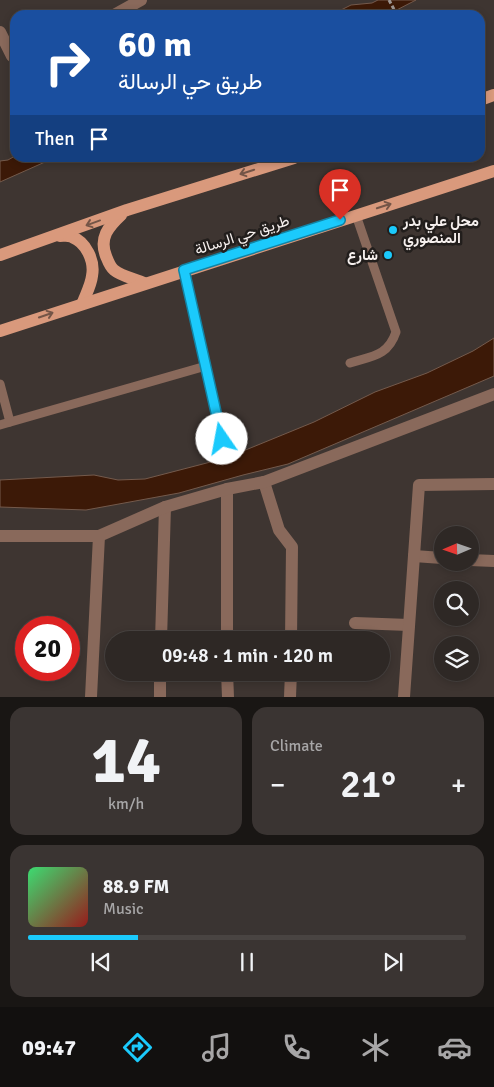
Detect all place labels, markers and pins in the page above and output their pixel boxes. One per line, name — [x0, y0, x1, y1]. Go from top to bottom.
pin — [319, 169, 361, 220]
place label: محل علي بدر المنصوري — [402, 212, 479, 251]
marker: محل علي بدر المنصوري — [387, 224, 399, 236]
place label: شارع — [347, 246, 378, 265]
marker: شارع — [382, 249, 394, 261]

